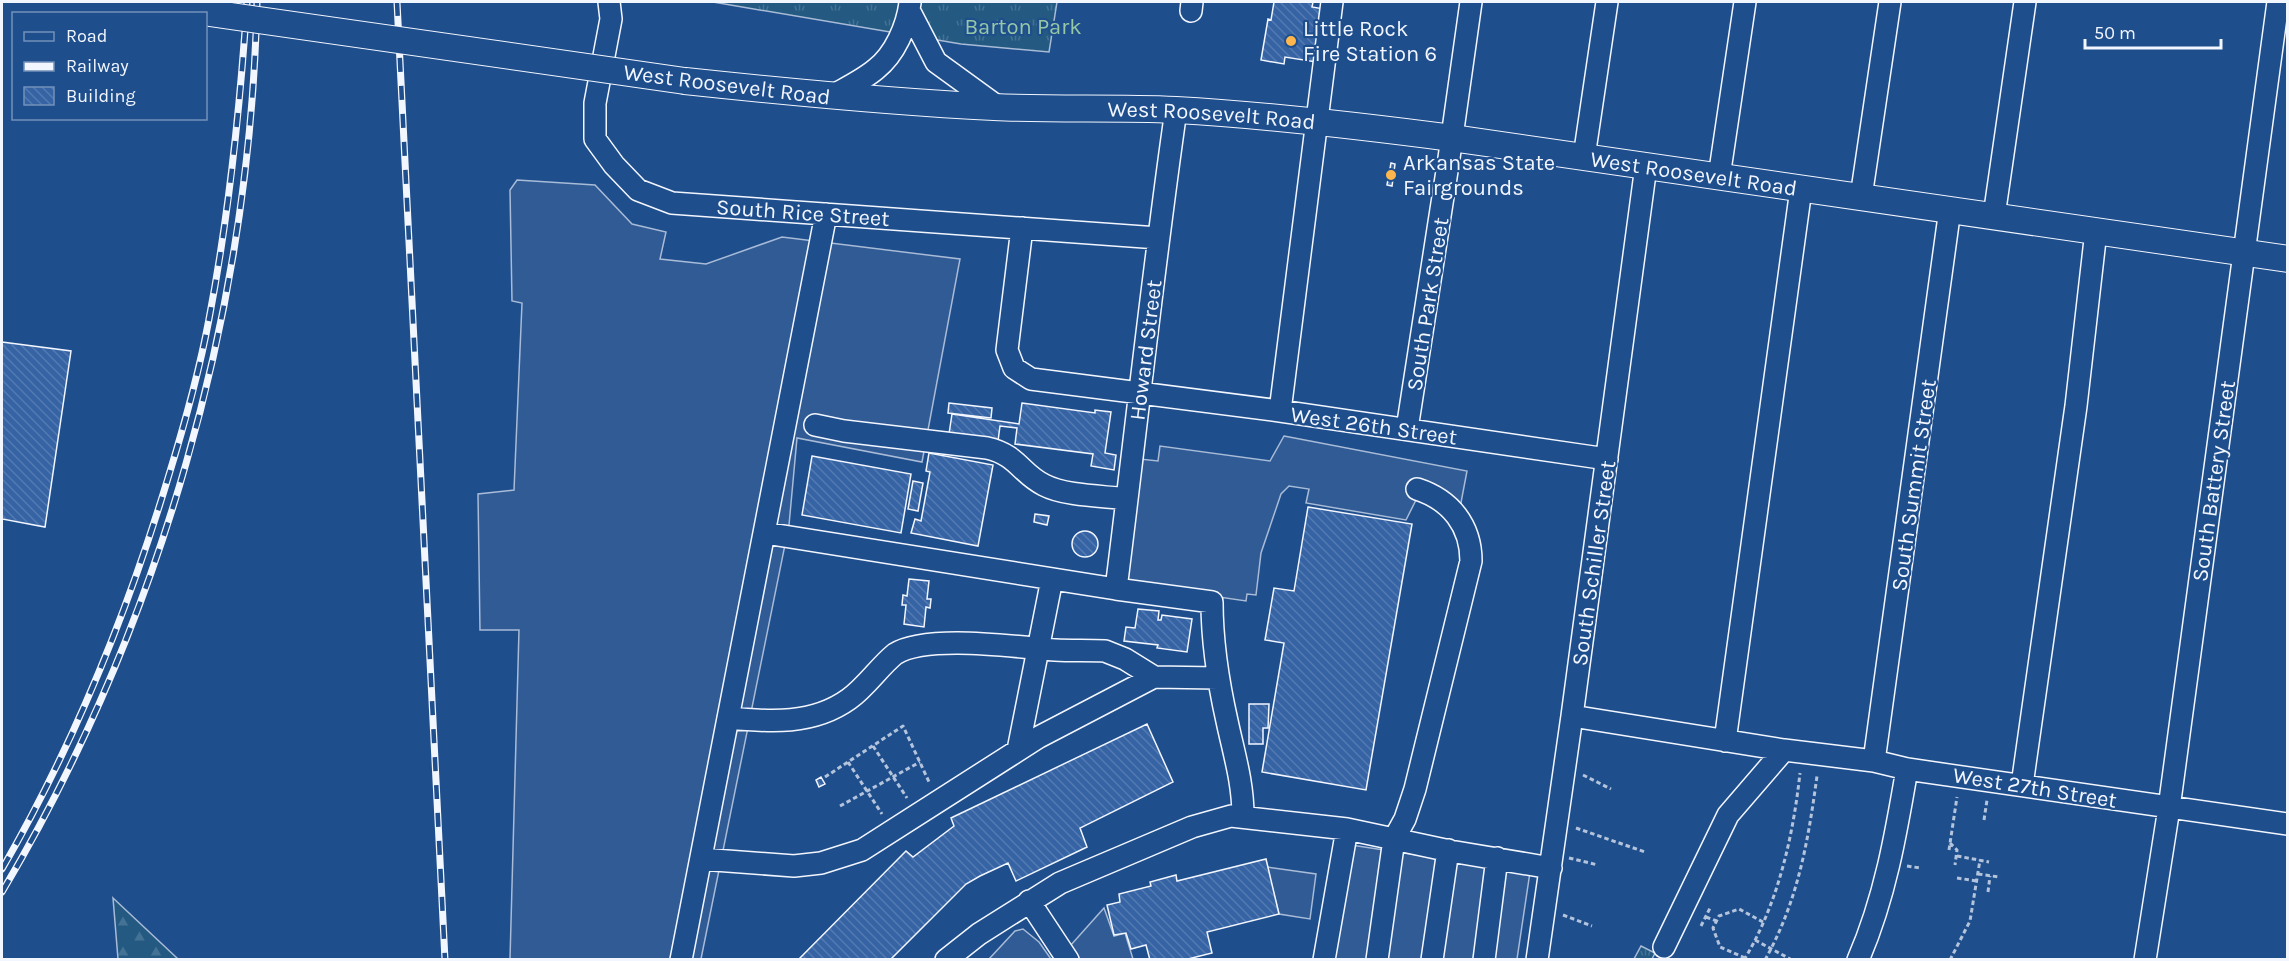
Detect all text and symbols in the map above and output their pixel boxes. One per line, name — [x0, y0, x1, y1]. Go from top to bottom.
legend — [12, 12, 207, 120]
scale bar — [2085, 12, 2222, 50]
park label: Barton Park — [964, 14, 1082, 40]
place label: Little Rock Fire Station 6 — [1303, 16, 1437, 67]
text: 50 m — [2094, 22, 2136, 44]
text: Road — [66, 25, 107, 47]
marker: Little Rock Fire Station 6 — [1284, 34, 1298, 48]
text: Railway — [66, 55, 129, 77]
street label: West Roosevelt Road — [622, 59, 832, 111]
text: Building — [66, 85, 136, 107]
street label: West Roosevelt Road — [1107, 97, 1317, 135]
street label: West Roosevelt Road — [1589, 146, 1799, 202]
place label: Arkansas State Fairgrounds — [1403, 150, 1555, 201]
marker: Arkansas State Fairgrounds — [1384, 168, 1398, 182]
street label: South Rice Street — [715, 194, 890, 232]
street label: South Park Street — [1401, 215, 1455, 393]
street label: Howard Street — [1124, 278, 1168, 422]
street label: South Summit Street — [1886, 378, 1942, 593]
street label: South Battery Street — [2187, 379, 2241, 583]
street label: West 26th Street — [1289, 401, 1459, 451]
street label: South Schiller Street — [1567, 459, 1621, 667]
street label: West 27th Street — [1951, 762, 2119, 814]

